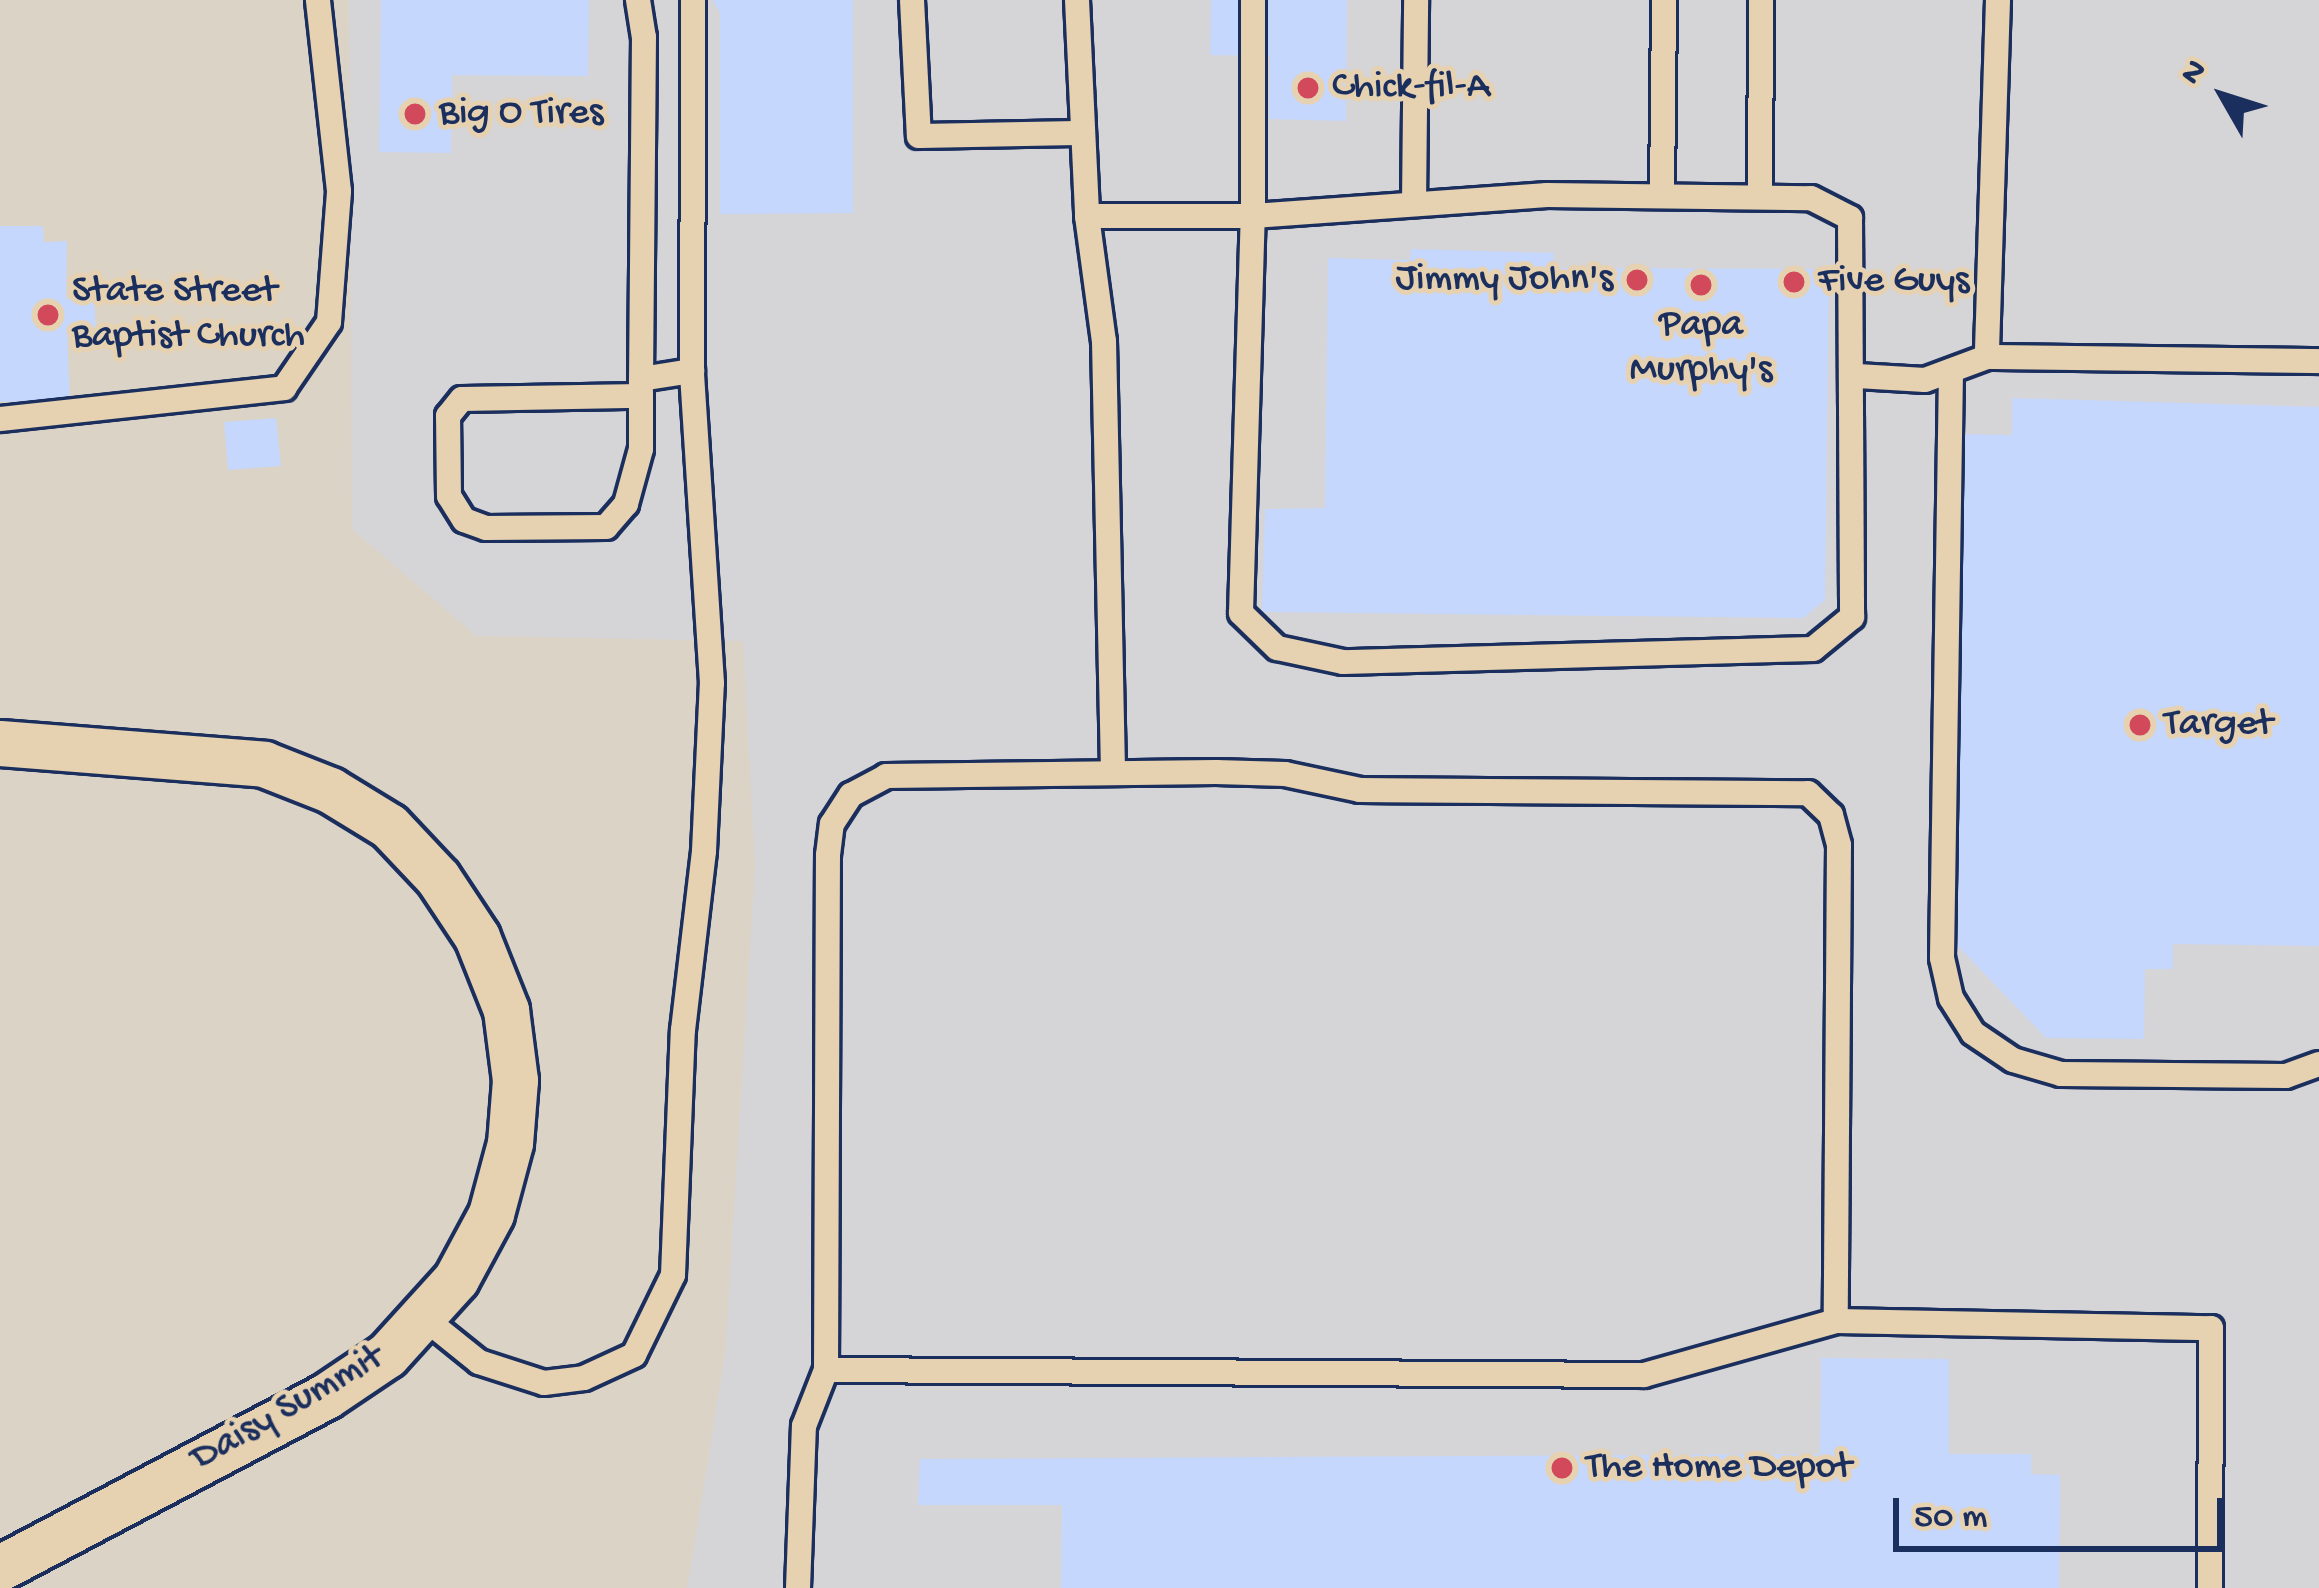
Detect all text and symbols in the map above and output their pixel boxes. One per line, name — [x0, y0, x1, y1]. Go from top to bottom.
north arrow — [2163, 36, 2283, 156]
text: N — [2173, 53, 2217, 94]
place label: Chick-fil-A — [1332, 65, 1490, 111]
marker: Chick-fil-A — [1295, 75, 1321, 101]
place label: Big O Tires — [439, 91, 603, 137]
marker: Big O Tires — [402, 101, 428, 127]
place label: Jimmy John's — [1395, 257, 1613, 303]
place label: Five Guys — [1818, 259, 1969, 305]
marker: Jimmy John's — [1624, 267, 1650, 293]
marker: Five Guys — [1781, 269, 1807, 295]
place label: State Street Baptist Church — [72, 270, 305, 361]
marker: Papa Murphy's — [1688, 272, 1714, 298]
marker: State Street Baptist Church — [35, 302, 61, 328]
place label: Papa Murphy's — [1630, 304, 1772, 395]
place label: Target — [2164, 702, 2273, 748]
marker: Target — [2127, 712, 2153, 738]
street label: Daisy Summit — [183, 1335, 393, 1483]
place label: The Home Depot — [1586, 1445, 1852, 1491]
marker: The Home Depot — [1549, 1455, 1575, 1481]
scale bar — [1899, 1474, 2229, 1548]
text: 50 m — [1914, 1497, 1987, 1540]

